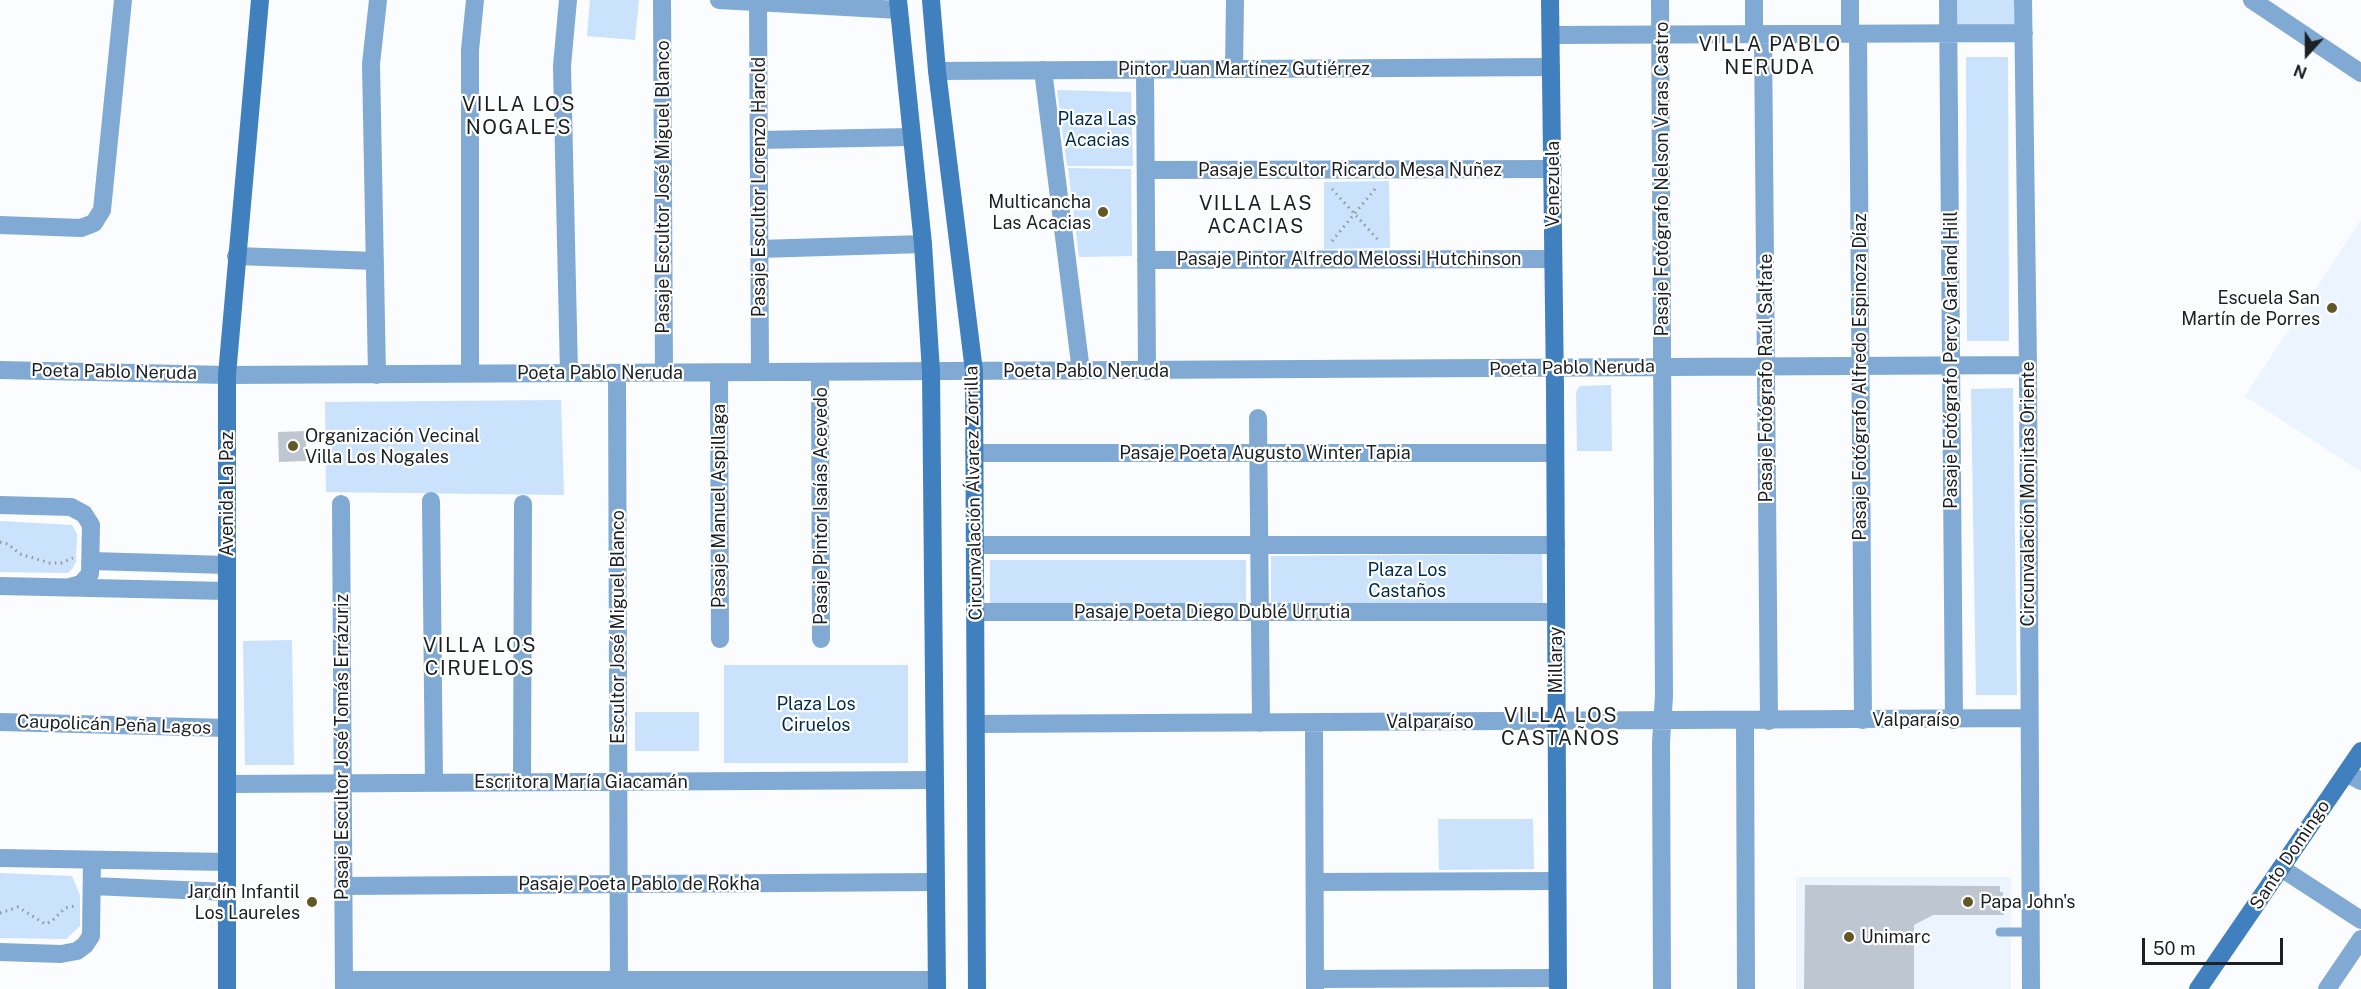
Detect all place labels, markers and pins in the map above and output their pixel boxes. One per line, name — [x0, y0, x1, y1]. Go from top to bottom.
place label: Multicancha Las Acacias — [988, 191, 1091, 234]
marker: Multicancha Las Acacias — [1096, 205, 1110, 219]
place label: Escuela San Martín de Porres — [2181, 287, 2320, 330]
marker: Escuela San Martín de Porres — [2325, 301, 2339, 315]
place label: Organización Vecinal Villa Los Nogales — [305, 425, 480, 468]
marker: Organización Vecinal Villa Los Nogales — [286, 439, 300, 453]
place label: Jardín Infantil Los Laureles — [187, 881, 300, 924]
place label: Papa John's — [1980, 891, 2075, 913]
marker: Jardín Infantil Los Laureles — [305, 895, 319, 909]
marker: Papa John's — [1961, 895, 1975, 909]
place label: Unimarc — [1861, 926, 1931, 948]
marker: Unimarc — [1842, 930, 1856, 944]

